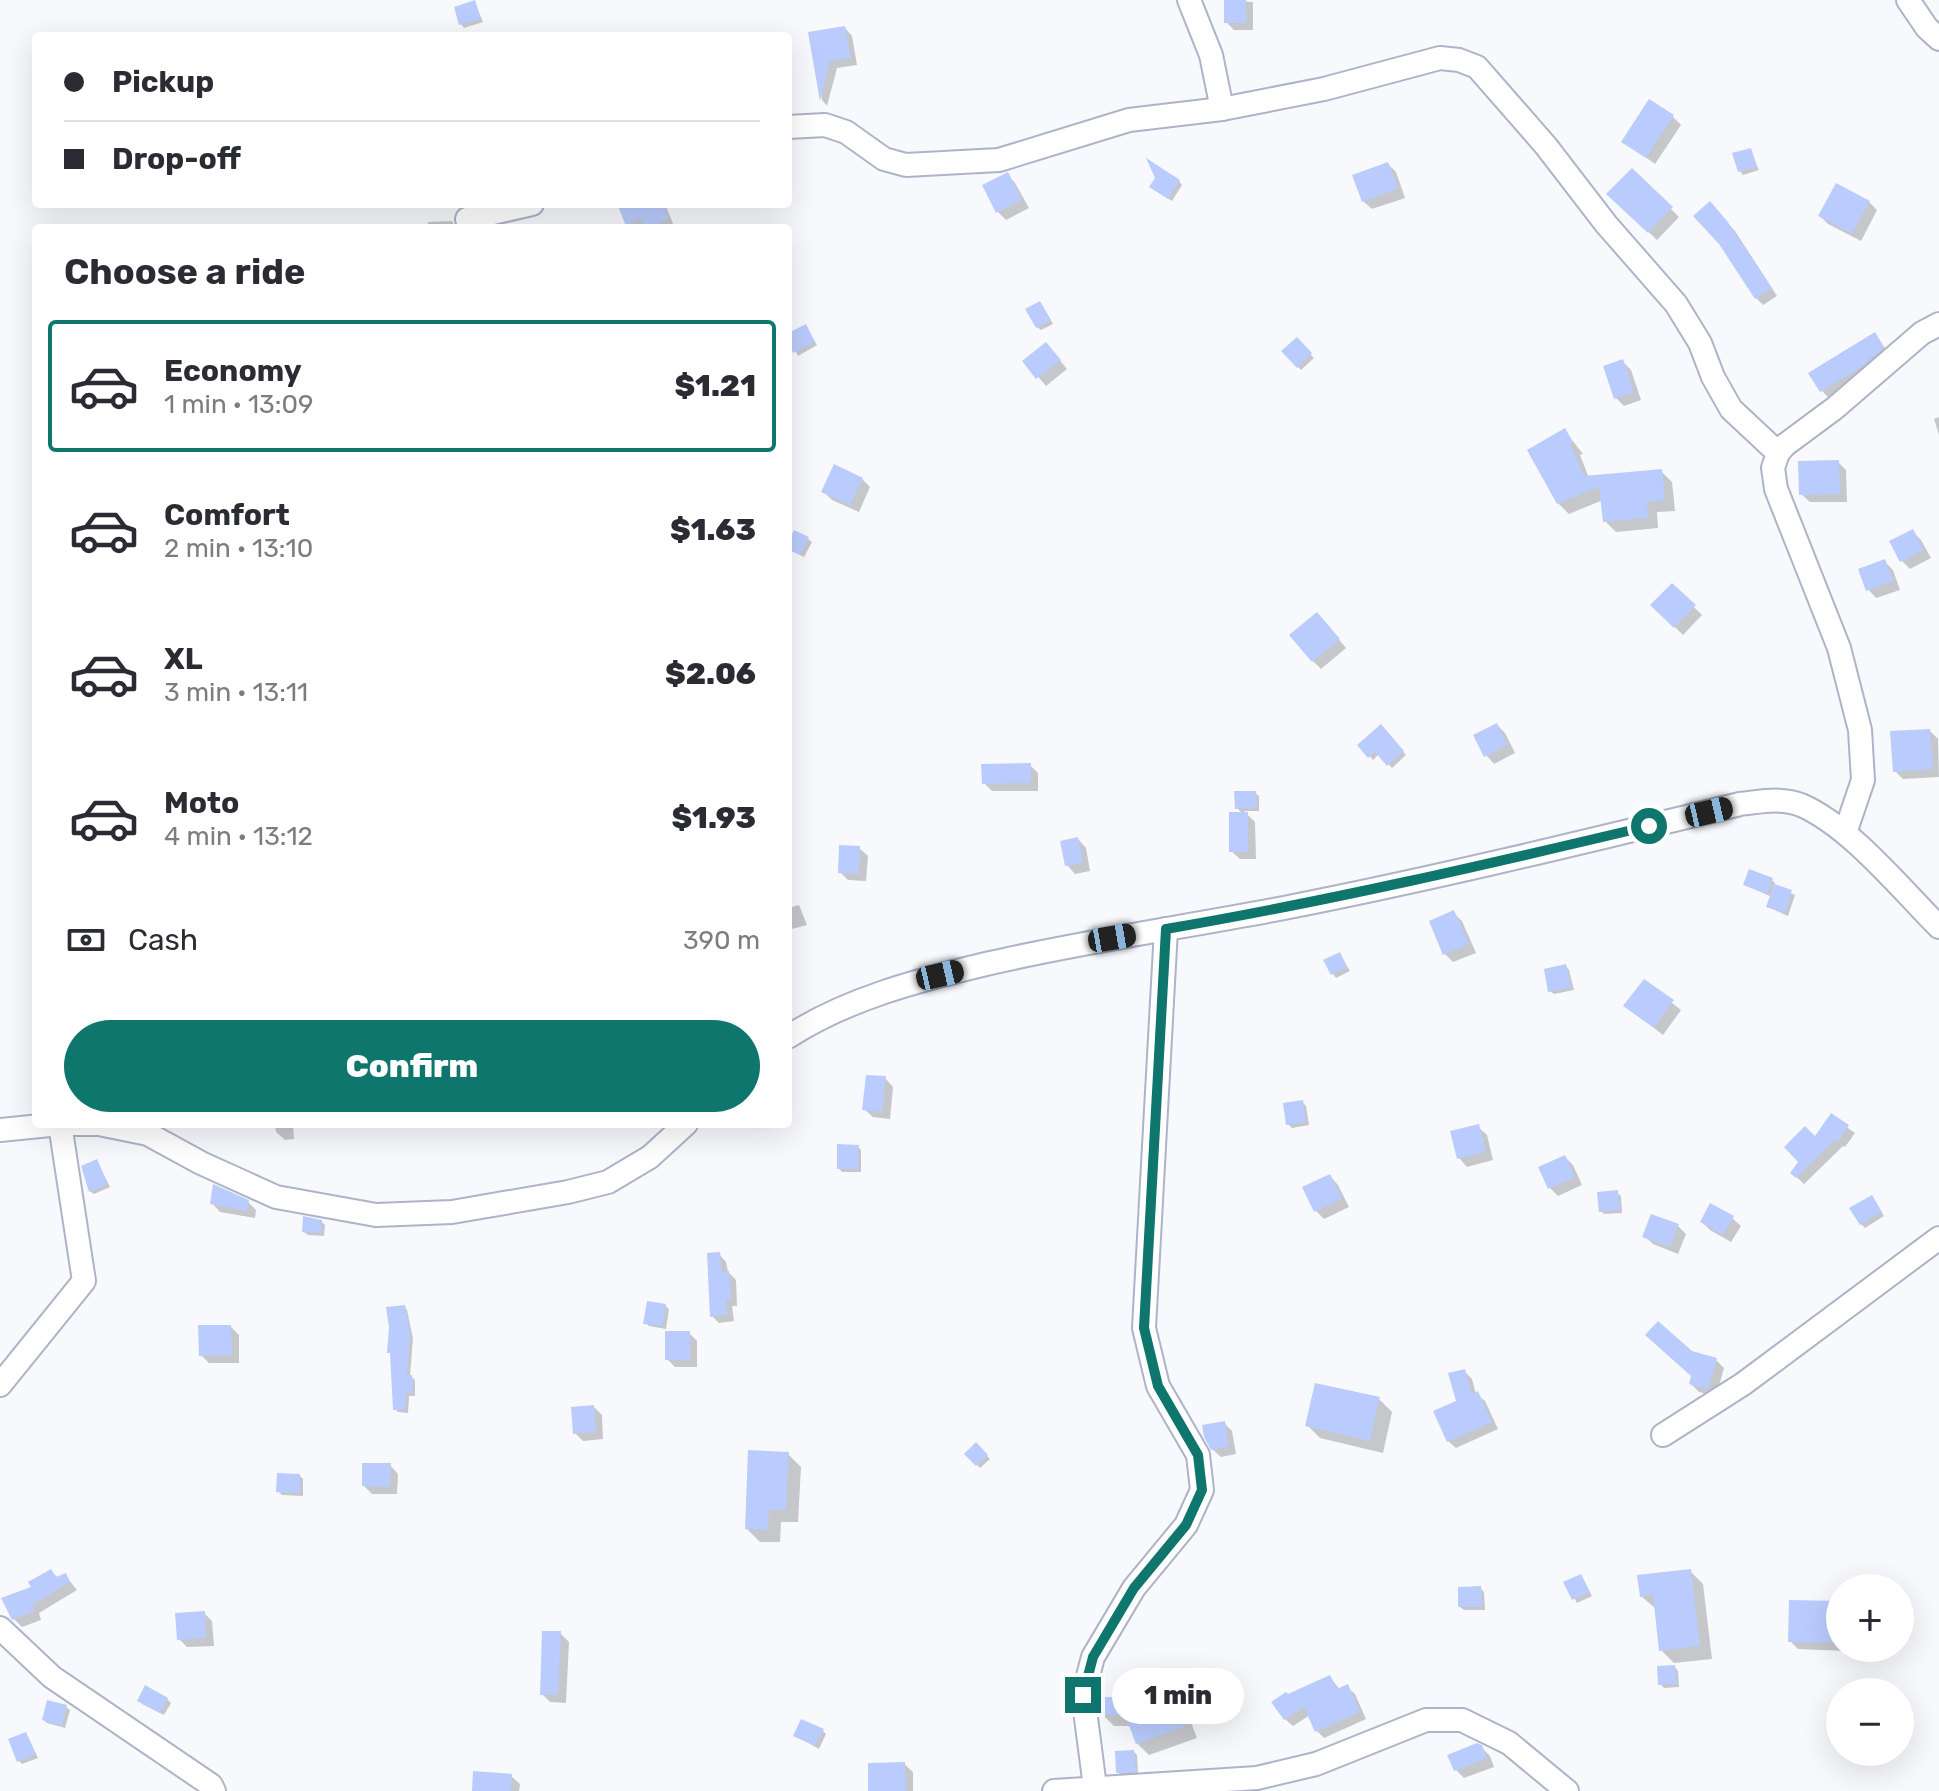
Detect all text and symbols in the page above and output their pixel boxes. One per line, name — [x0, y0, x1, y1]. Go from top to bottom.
text: Pickup — [112, 64, 214, 100]
text: Drop-off — [112, 141, 241, 177]
text: Choose a ride — [64, 250, 305, 293]
icon: car — [68, 350, 140, 422]
text: Economy — [164, 353, 302, 389]
text: $1.21 — [674, 368, 756, 404]
text: 1 min · 13:09 — [164, 389, 313, 420]
icon: car — [68, 494, 140, 566]
text: Comfort — [164, 497, 290, 533]
text: $1.63 — [670, 512, 756, 548]
text: 2 min · 13:10 — [164, 533, 313, 564]
icon: car — [68, 638, 140, 710]
text: XL — [164, 641, 203, 677]
text: $2.06 — [665, 656, 756, 692]
text: 3 min · 13:11 — [164, 677, 308, 708]
icon: car — [68, 782, 140, 854]
text: Moto — [164, 785, 239, 821]
car — [1683, 795, 1735, 829]
text: $1.93 — [671, 800, 756, 836]
route start — [1631, 808, 1667, 844]
text: 4 min · 13:12 — [164, 821, 313, 852]
icon: cash — [64, 918, 108, 962]
text: Cash — [128, 922, 198, 958]
car — [1086, 922, 1138, 954]
text: 390 m — [683, 925, 760, 956]
car — [914, 958, 966, 992]
button: Confirm — [64, 1020, 760, 1112]
map controls — [1826, 1574, 1914, 1766]
button: + — [1826, 1574, 1914, 1662]
callout: 1 min — [1111, 1667, 1243, 1723]
route end — [1065, 1677, 1101, 1713]
button: − — [1826, 1678, 1914, 1766]
text: 1 min — [1144, 1680, 1212, 1711]

